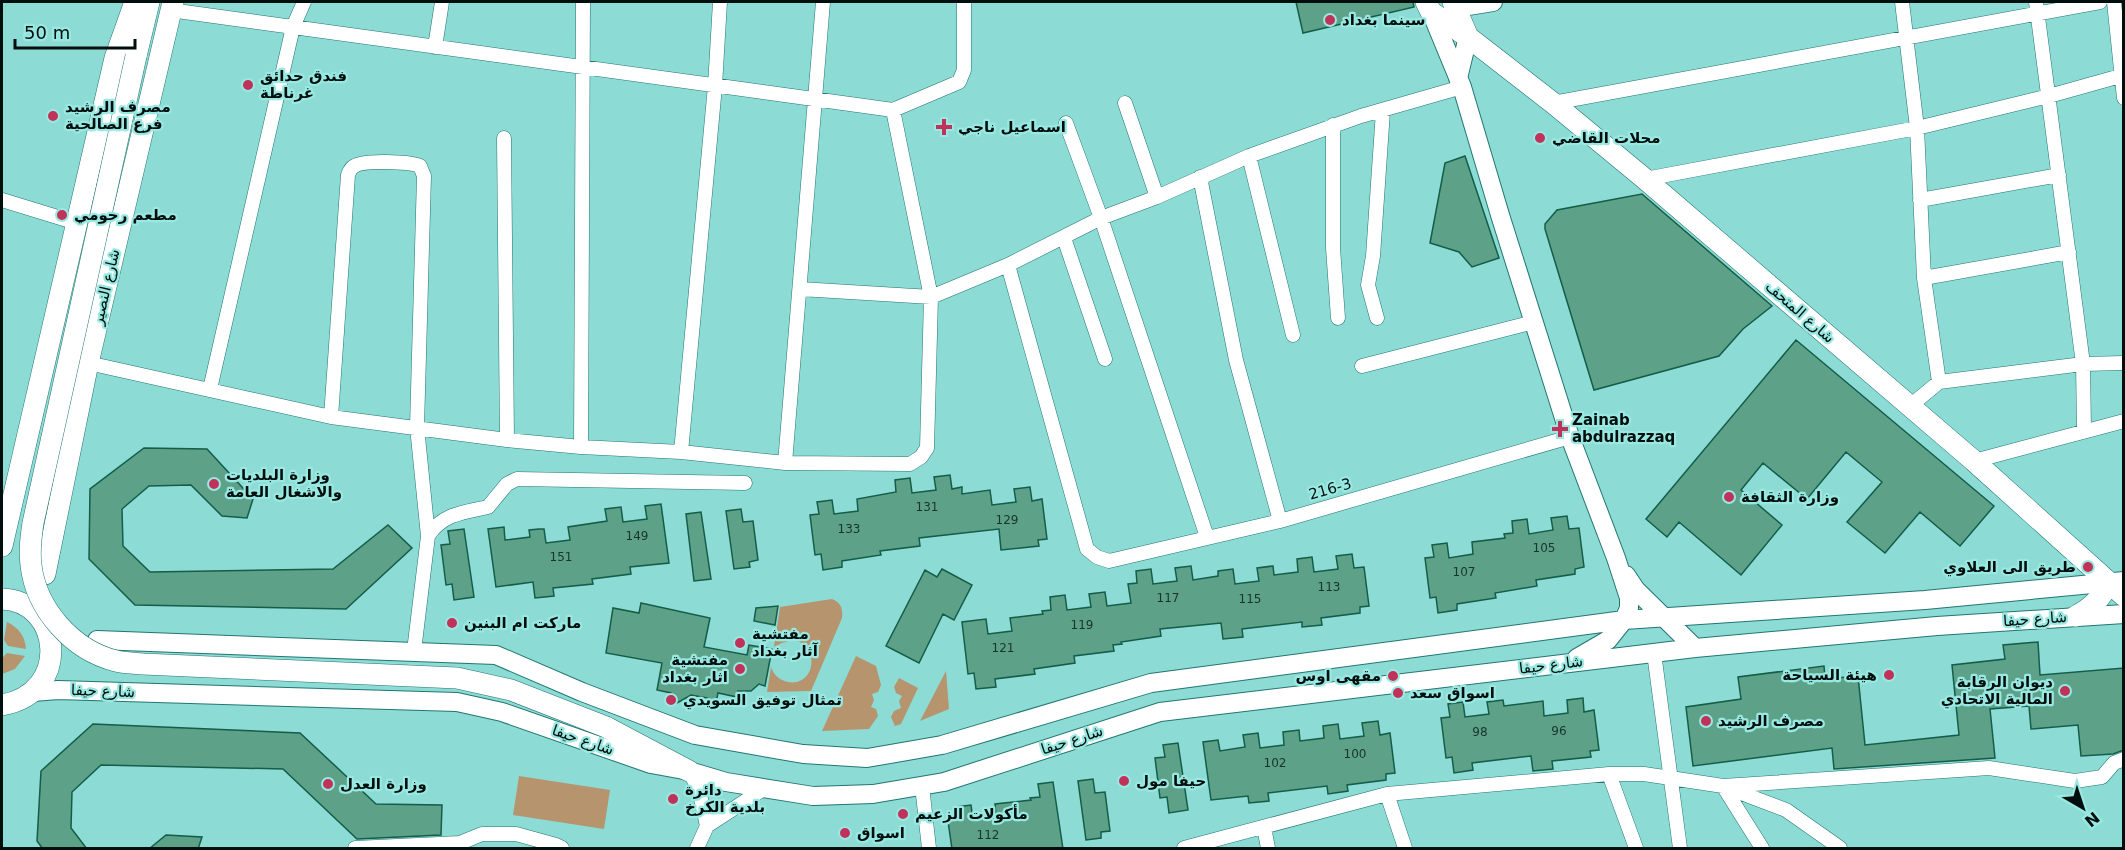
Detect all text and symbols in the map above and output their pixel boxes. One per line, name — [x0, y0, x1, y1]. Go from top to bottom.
place label: سينما بغداد — [1342, 11, 1426, 29]
scale bar — [15, 12, 135, 50]
marker: سينما بغداد — [1323, 13, 1337, 27]
text: 50 m — [24, 22, 70, 43]
place label: فندق حدائق غرناطة — [260, 67, 347, 102]
marker: فندق حدائق غرناطة — [241, 78, 255, 92]
place label: مصرف الرشيد فرع الصالحية — [65, 98, 171, 133]
marker: مصرف الرشيد فرع الصالحية — [46, 109, 60, 123]
marker: اسماعيل ناجي — [935, 118, 953, 136]
place label: اسماعيل ناجي — [958, 118, 1066, 136]
place label: محلات القاضي — [1552, 129, 1661, 147]
marker: محلات القاضي — [1533, 131, 1547, 145]
place label: مطعم رحومي — [74, 206, 177, 224]
marker: مطعم رحومي — [55, 208, 69, 222]
street label: شارع النصیر — [88, 247, 123, 328]
street label: شارع المتحف — [1762, 277, 1838, 347]
place label: Zainab abdulrazzaq — [1572, 411, 1675, 446]
marker: Zainab abdulrazzaq — [1553, 422, 1567, 436]
place label: وزارة البلديات والاشغال العامة — [226, 466, 342, 501]
street label: 216-3 — [1307, 474, 1353, 504]
marker: وزارة البلديات والاشغال العامة — [207, 477, 221, 491]
place label: وزارة الثقافة — [1741, 488, 1839, 506]
marker: وزارة الثقافة — [1722, 490, 1736, 504]
house number: 131 — [916, 500, 938, 514]
house number: 129 — [996, 513, 1018, 527]
house number: 133 — [838, 522, 860, 536]
house number: 149 — [626, 529, 648, 543]
house number: 105 — [1533, 541, 1555, 555]
house number: 151 — [550, 550, 572, 564]
place label: طريق الى العلاوي — [1943, 558, 2076, 577]
marker: طريق الى العلاوي — [2081, 560, 2095, 574]
house number: 107 — [1453, 565, 1475, 579]
house number: 113 — [1318, 580, 1340, 594]
house number: 117 — [1157, 591, 1179, 605]
house number: 115 — [1239, 592, 1261, 606]
street label: شارع حيفا — [2002, 608, 2068, 630]
place label: ماركت ام البنين — [464, 614, 581, 632]
marker: ماركت ام البنين — [445, 616, 459, 630]
house number: 119 — [1071, 618, 1093, 632]
place label: مفتشية آثار بغداد — [752, 625, 819, 660]
marker: مفتشية آثار بغداد — [733, 636, 747, 650]
house number: 121 — [992, 641, 1014, 655]
place label: مفتشية اثار بغداد — [662, 651, 728, 686]
street label: شارع حيفا — [1518, 652, 1584, 678]
marker: مفتشية اثار بغداد — [733, 662, 747, 676]
place label: هيئة السياحة — [1782, 666, 1877, 684]
place label: مقهى اوس — [1295, 667, 1381, 685]
marker: هيئة السياحة — [1882, 668, 1896, 682]
marker: مقهى اوس — [1386, 669, 1400, 683]
place label: ديوان الرقابة المالية الاتحادي — [1941, 673, 2053, 709]
street label: شارع حيفا — [71, 681, 135, 701]
place label: اسواق سعد — [1410, 684, 1495, 702]
marker: ديوان الرقابة المالية الاتحادي — [2058, 684, 2072, 698]
marker: اسواق سعد — [1391, 686, 1405, 700]
place label: تمثال توفيق السويدي — [683, 691, 842, 710]
marker: تمثال توفيق السويدي — [664, 693, 678, 707]
place label: مصرف الرشيد — [1718, 712, 1824, 730]
marker: مصرف الرشيد — [1699, 714, 1713, 728]
street label: شارع حيفا — [550, 721, 616, 759]
street label: شارع حيفا — [1039, 722, 1105, 758]
house number: 96 — [1551, 724, 1567, 738]
house number: 98 — [1472, 725, 1488, 739]
house number: 100 — [1344, 747, 1366, 761]
house number: 102 — [1264, 756, 1286, 770]
place label: حيفا مول — [1136, 772, 1206, 790]
marker: حيفا مول — [1117, 774, 1131, 788]
place label: وزارة العدل — [340, 775, 427, 793]
marker: وزارة العدل — [321, 777, 335, 791]
north arrow — [2053, 778, 2113, 838]
place label: دائرة بلدية الكرخ — [685, 781, 765, 816]
marker: دائرة بلدية الكرخ — [666, 792, 680, 806]
place label: مأكولات الزعيم — [915, 804, 1028, 823]
marker: مأكولات الزعيم — [896, 807, 910, 821]
text: N — [2081, 808, 2103, 831]
place label: اسواق — [857, 824, 905, 842]
marker: اسواق — [838, 826, 852, 840]
house number: 112 — [977, 828, 999, 842]

